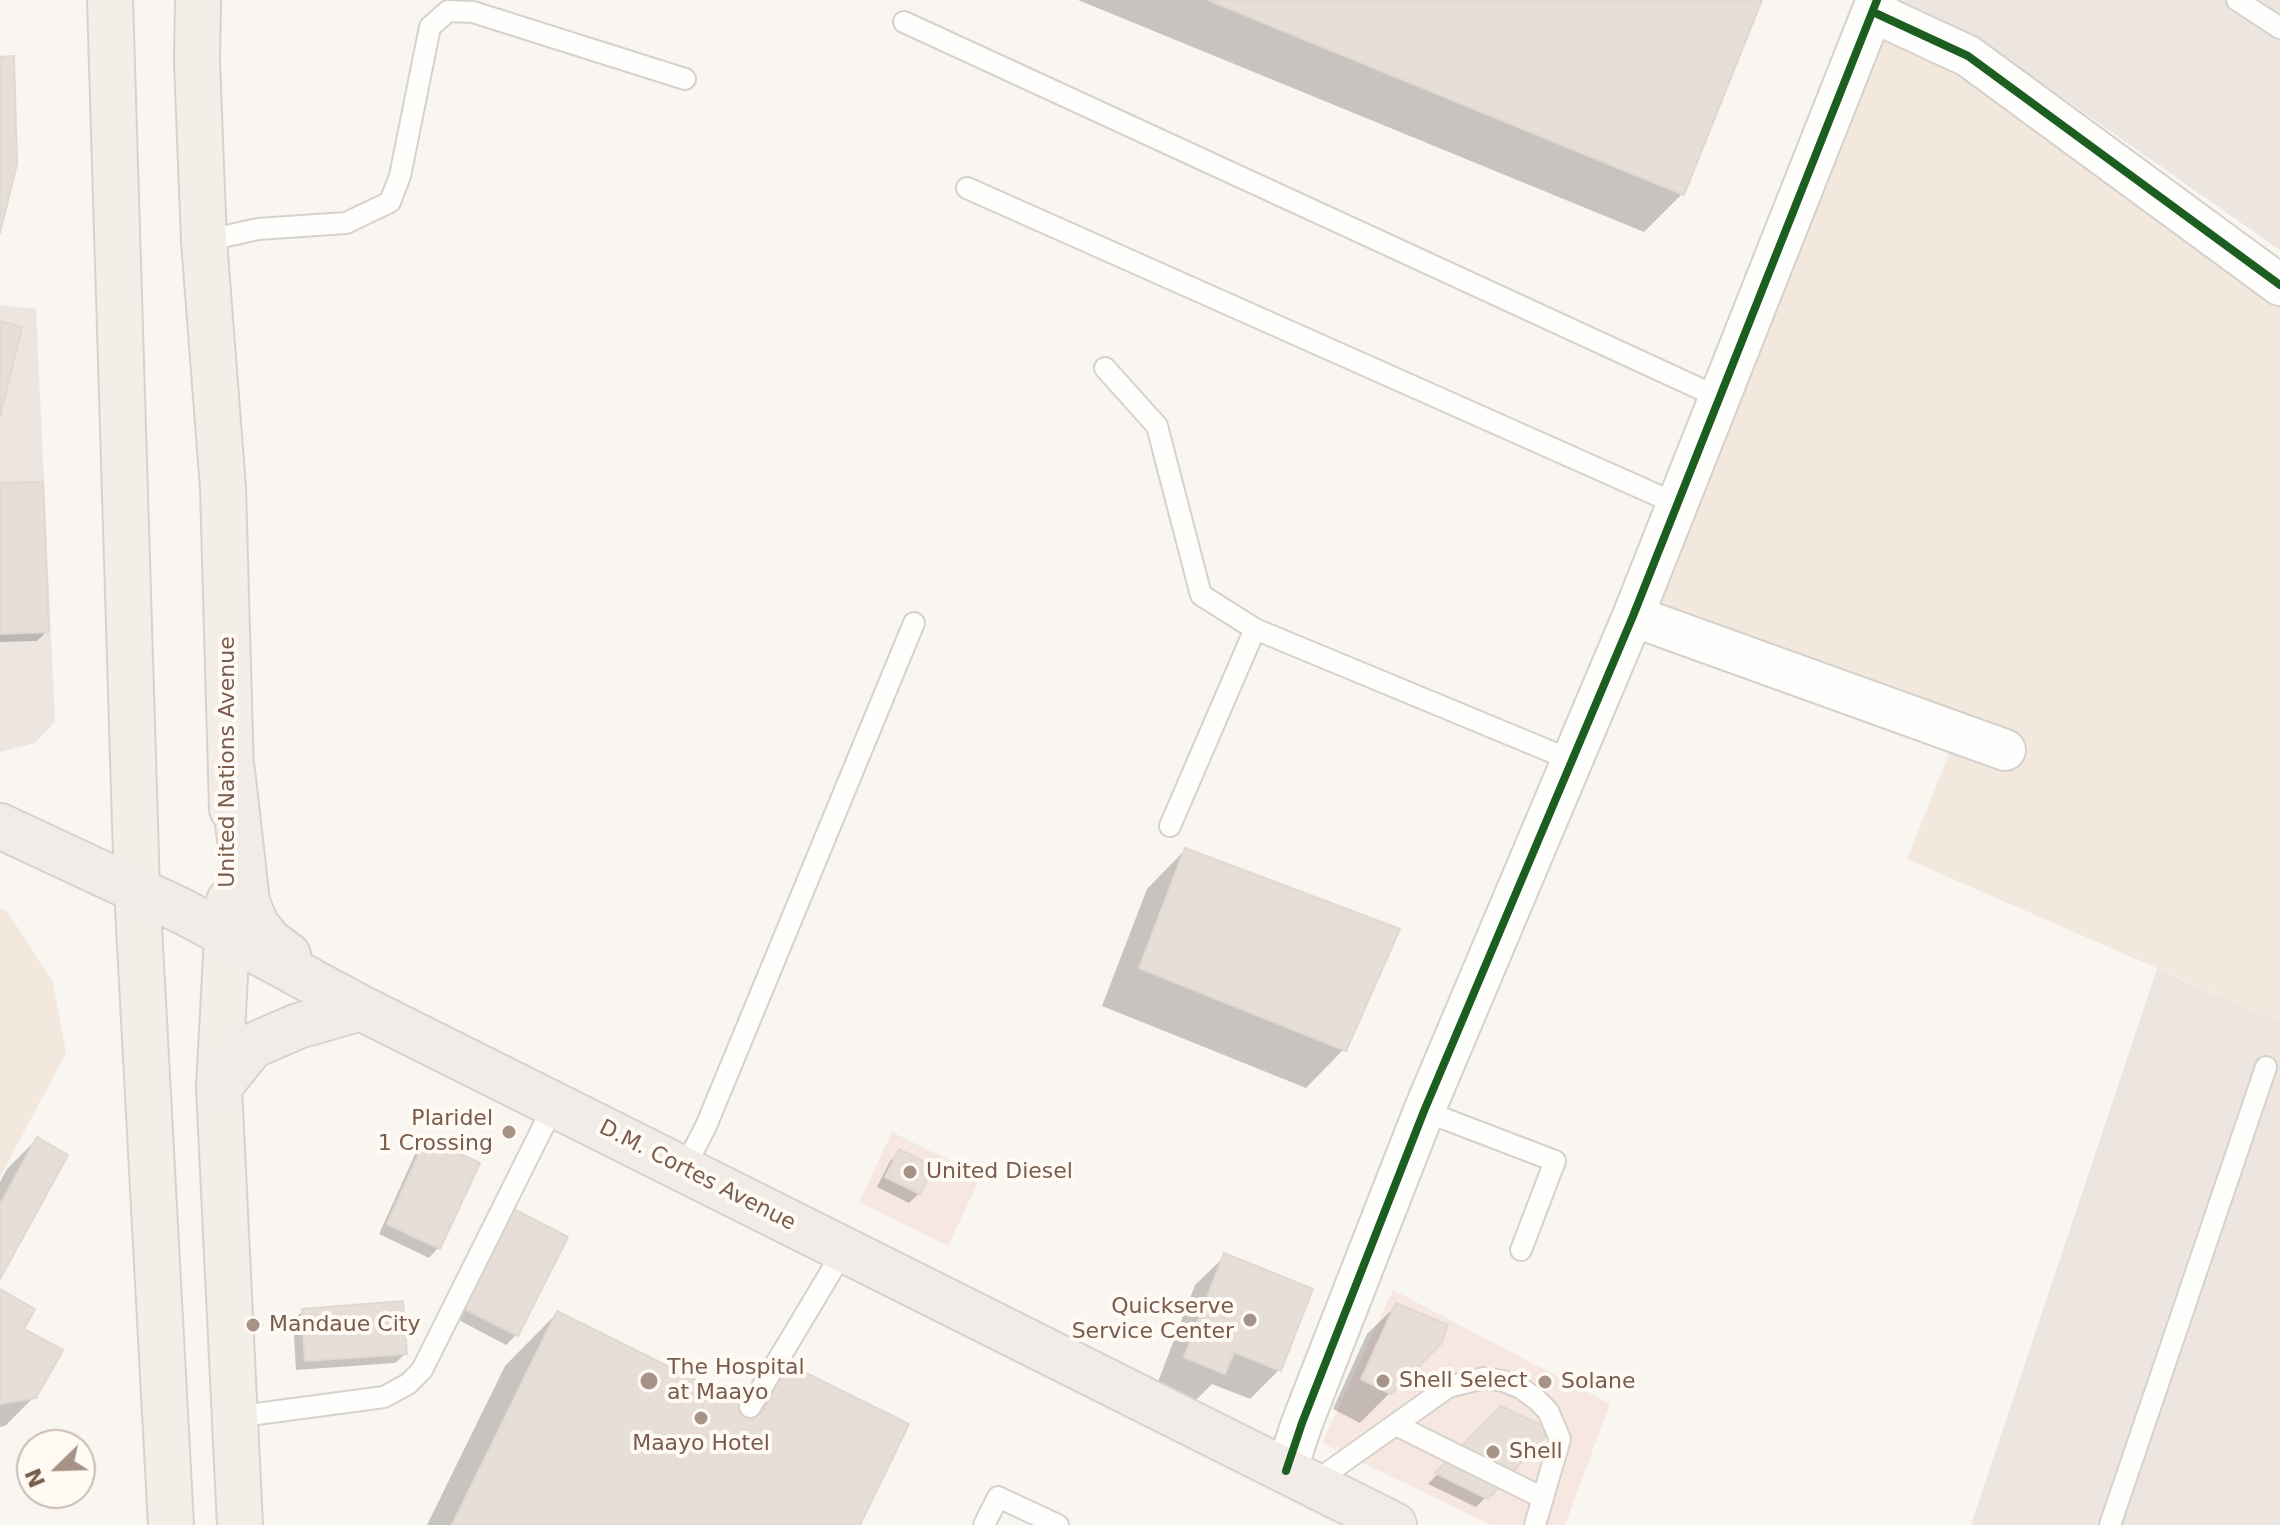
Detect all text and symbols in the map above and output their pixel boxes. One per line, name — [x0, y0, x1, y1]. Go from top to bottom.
street label: United Nations Avenue — [215, 636, 241, 888]
place label: Plaridel 1 Crossing — [378, 1106, 493, 1158]
street label: D.M. Cortes Avenue — [594, 1115, 800, 1237]
marker: Plaridel 1 Crossing — [500, 1123, 518, 1141]
place label: United Diesel — [926, 1159, 1073, 1185]
marker: United Diesel — [901, 1163, 919, 1181]
place label: Quickserve Service Center — [1072, 1294, 1234, 1346]
marker: Quickserve Service Center — [1241, 1311, 1259, 1329]
place label: Mandaue City — [269, 1312, 420, 1338]
marker: Mandaue City — [244, 1316, 262, 1334]
place label: The Hospital at Maayo — [667, 1355, 805, 1406]
place label: Shell Select — [1399, 1368, 1528, 1394]
place label: Solane — [1561, 1369, 1635, 1395]
marker: The Hospital at Maayo — [638, 1370, 660, 1392]
marker: Shell Select — [1374, 1372, 1392, 1390]
marker: Solane — [1536, 1373, 1554, 1391]
marker: Maayo Hotel — [692, 1409, 710, 1427]
north arrow — [16, 1429, 96, 1509]
place label: Maayo Hotel — [632, 1431, 770, 1457]
place label: Shell — [1509, 1439, 1563, 1465]
marker: Shell — [1484, 1443, 1502, 1461]
text: N — [20, 1464, 50, 1491]

